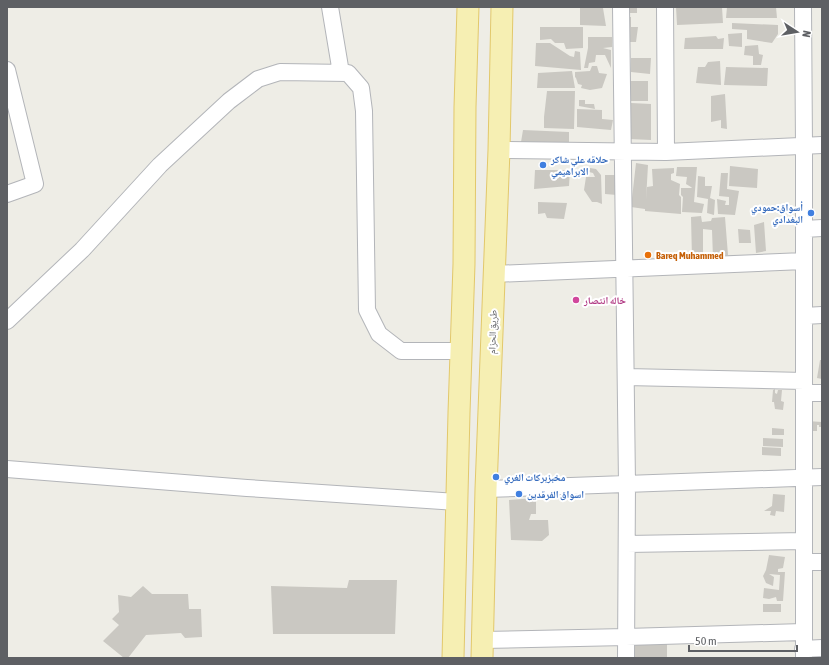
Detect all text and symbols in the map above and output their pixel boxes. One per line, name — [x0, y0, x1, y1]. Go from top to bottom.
north arrow — [777, 12, 817, 52]
text: N — [800, 30, 813, 39]
place label: حلاقه علي شاكر الابراهيمي — [550, 154, 609, 179]
marker: حلاقه علي شاكر الابراهيمي — [538, 160, 548, 170]
place label: أسواق:حمودي البغدادي — [751, 201, 803, 227]
marker: أسواق:حمودي البغدادي — [806, 208, 816, 218]
marker: Bareq Muhammed — [643, 250, 653, 260]
place label: Bareq Muhammed — [656, 250, 724, 261]
marker: خاله انتصار — [571, 295, 581, 305]
place label: خاله انتصار — [583, 295, 626, 307]
street label: طريق الحزام — [486, 309, 501, 354]
marker: مخبزبركات الغري — [491, 472, 501, 482]
place label: مخبزبركات الغري — [504, 472, 566, 485]
marker: اسواق الفرقدين — [514, 489, 524, 499]
place label: اسواق الفرقدين — [527, 489, 584, 501]
scale bar — [689, 627, 797, 653]
text: 50 m — [695, 634, 717, 648]

